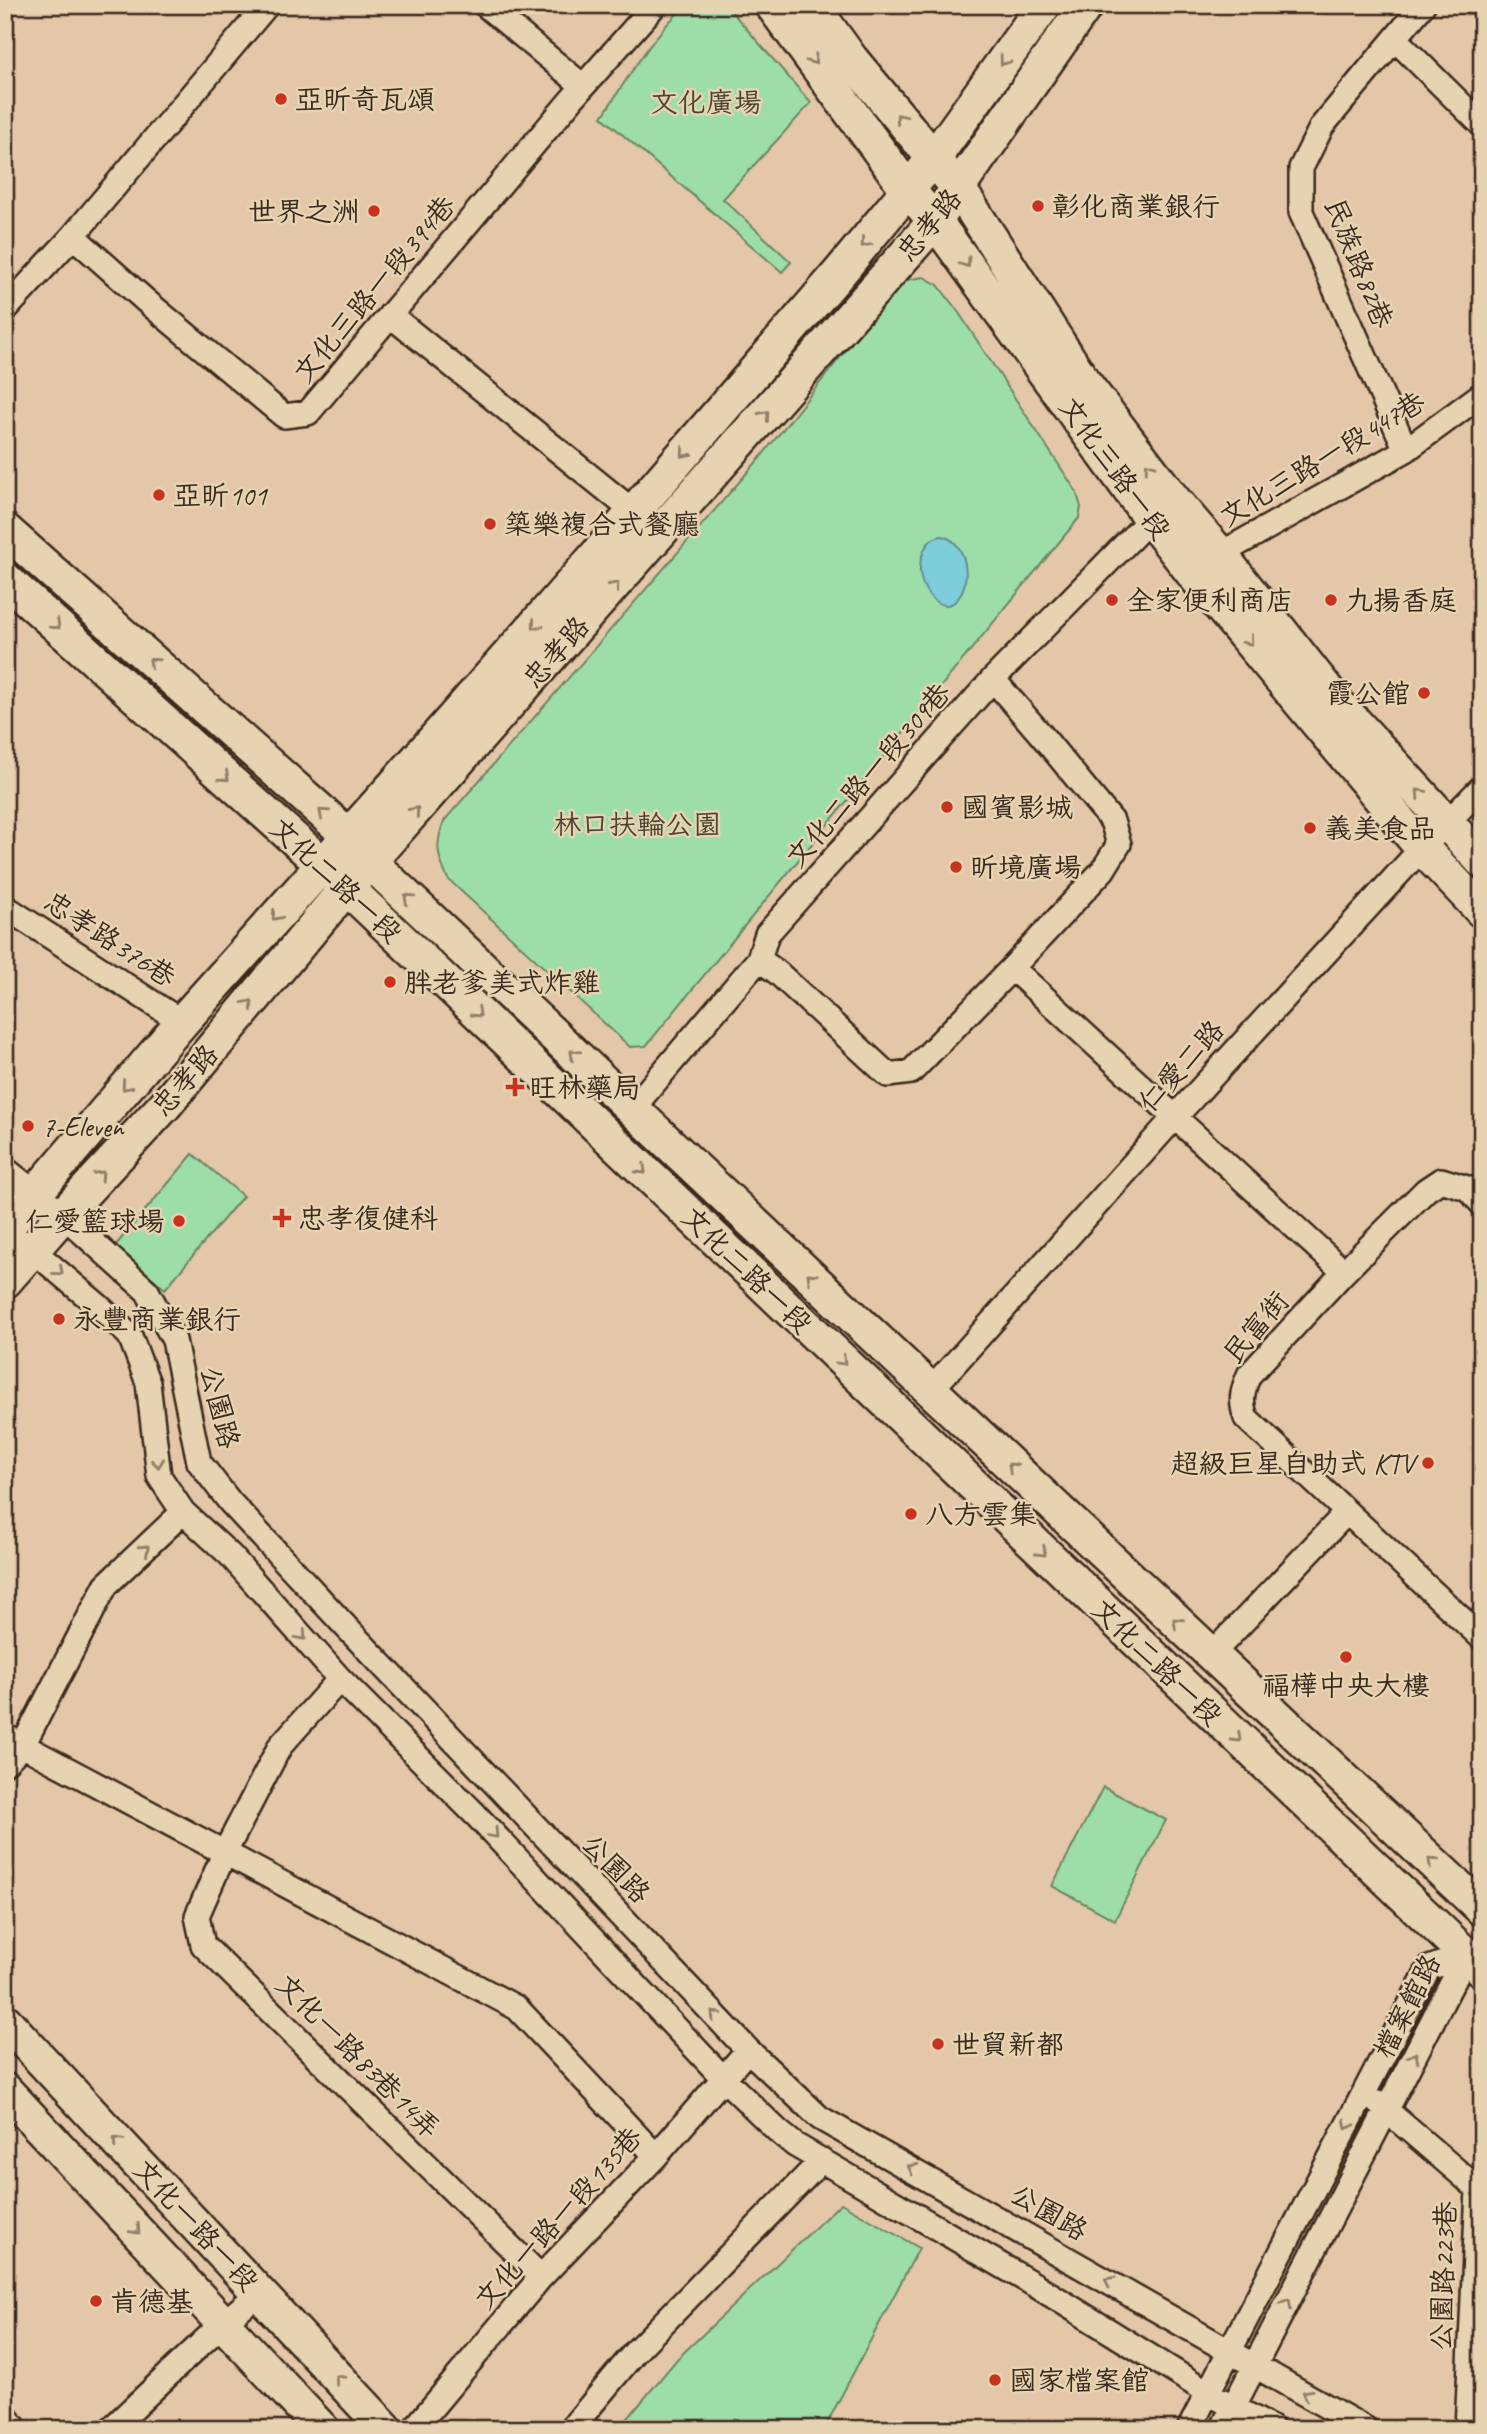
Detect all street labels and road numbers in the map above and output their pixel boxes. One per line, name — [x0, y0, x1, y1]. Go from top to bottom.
street label: 忠孝路 — [889, 181, 969, 269]
street label: 文化三路一段394巷 — [285, 187, 463, 390]
street label: 民族路82巷 — [1317, 193, 1401, 334]
street label: 文化三路一段447巷 — [1213, 383, 1432, 534]
street label: 文化三路一段 — [1051, 390, 1179, 546]
street label: 忠孝路 — [515, 609, 597, 695]
street label: 文化二路一段309巷 — [778, 675, 959, 875]
street label: 文化二路一段 — [263, 810, 409, 950]
street label: 忠孝路376巷 — [38, 884, 183, 995]
street label: 仁愛二路 — [1131, 1013, 1231, 1119]
street label: 忠孝路 — [144, 1037, 226, 1123]
street label: 文化二路一段 — [674, 1199, 820, 1341]
street label: 民富街 — [1216, 1284, 1296, 1370]
street label: 公園路 — [193, 1362, 247, 1452]
street label: 文化二路一段 — [1084, 1591, 1230, 1733]
street label: 公園路 — [574, 1826, 658, 1910]
street label: 檔案館路 — [1366, 1948, 1448, 2064]
street label: 文化一路83巷14弄 — [268, 1966, 448, 2146]
street label: 文化一路一段135巷 — [467, 2119, 650, 2317]
street label: 文化一路一段 — [126, 2152, 266, 2298]
street label: 公園路 — [1004, 2176, 1094, 2248]
street label: 公園路223巷 — [1423, 2200, 1463, 2351]

